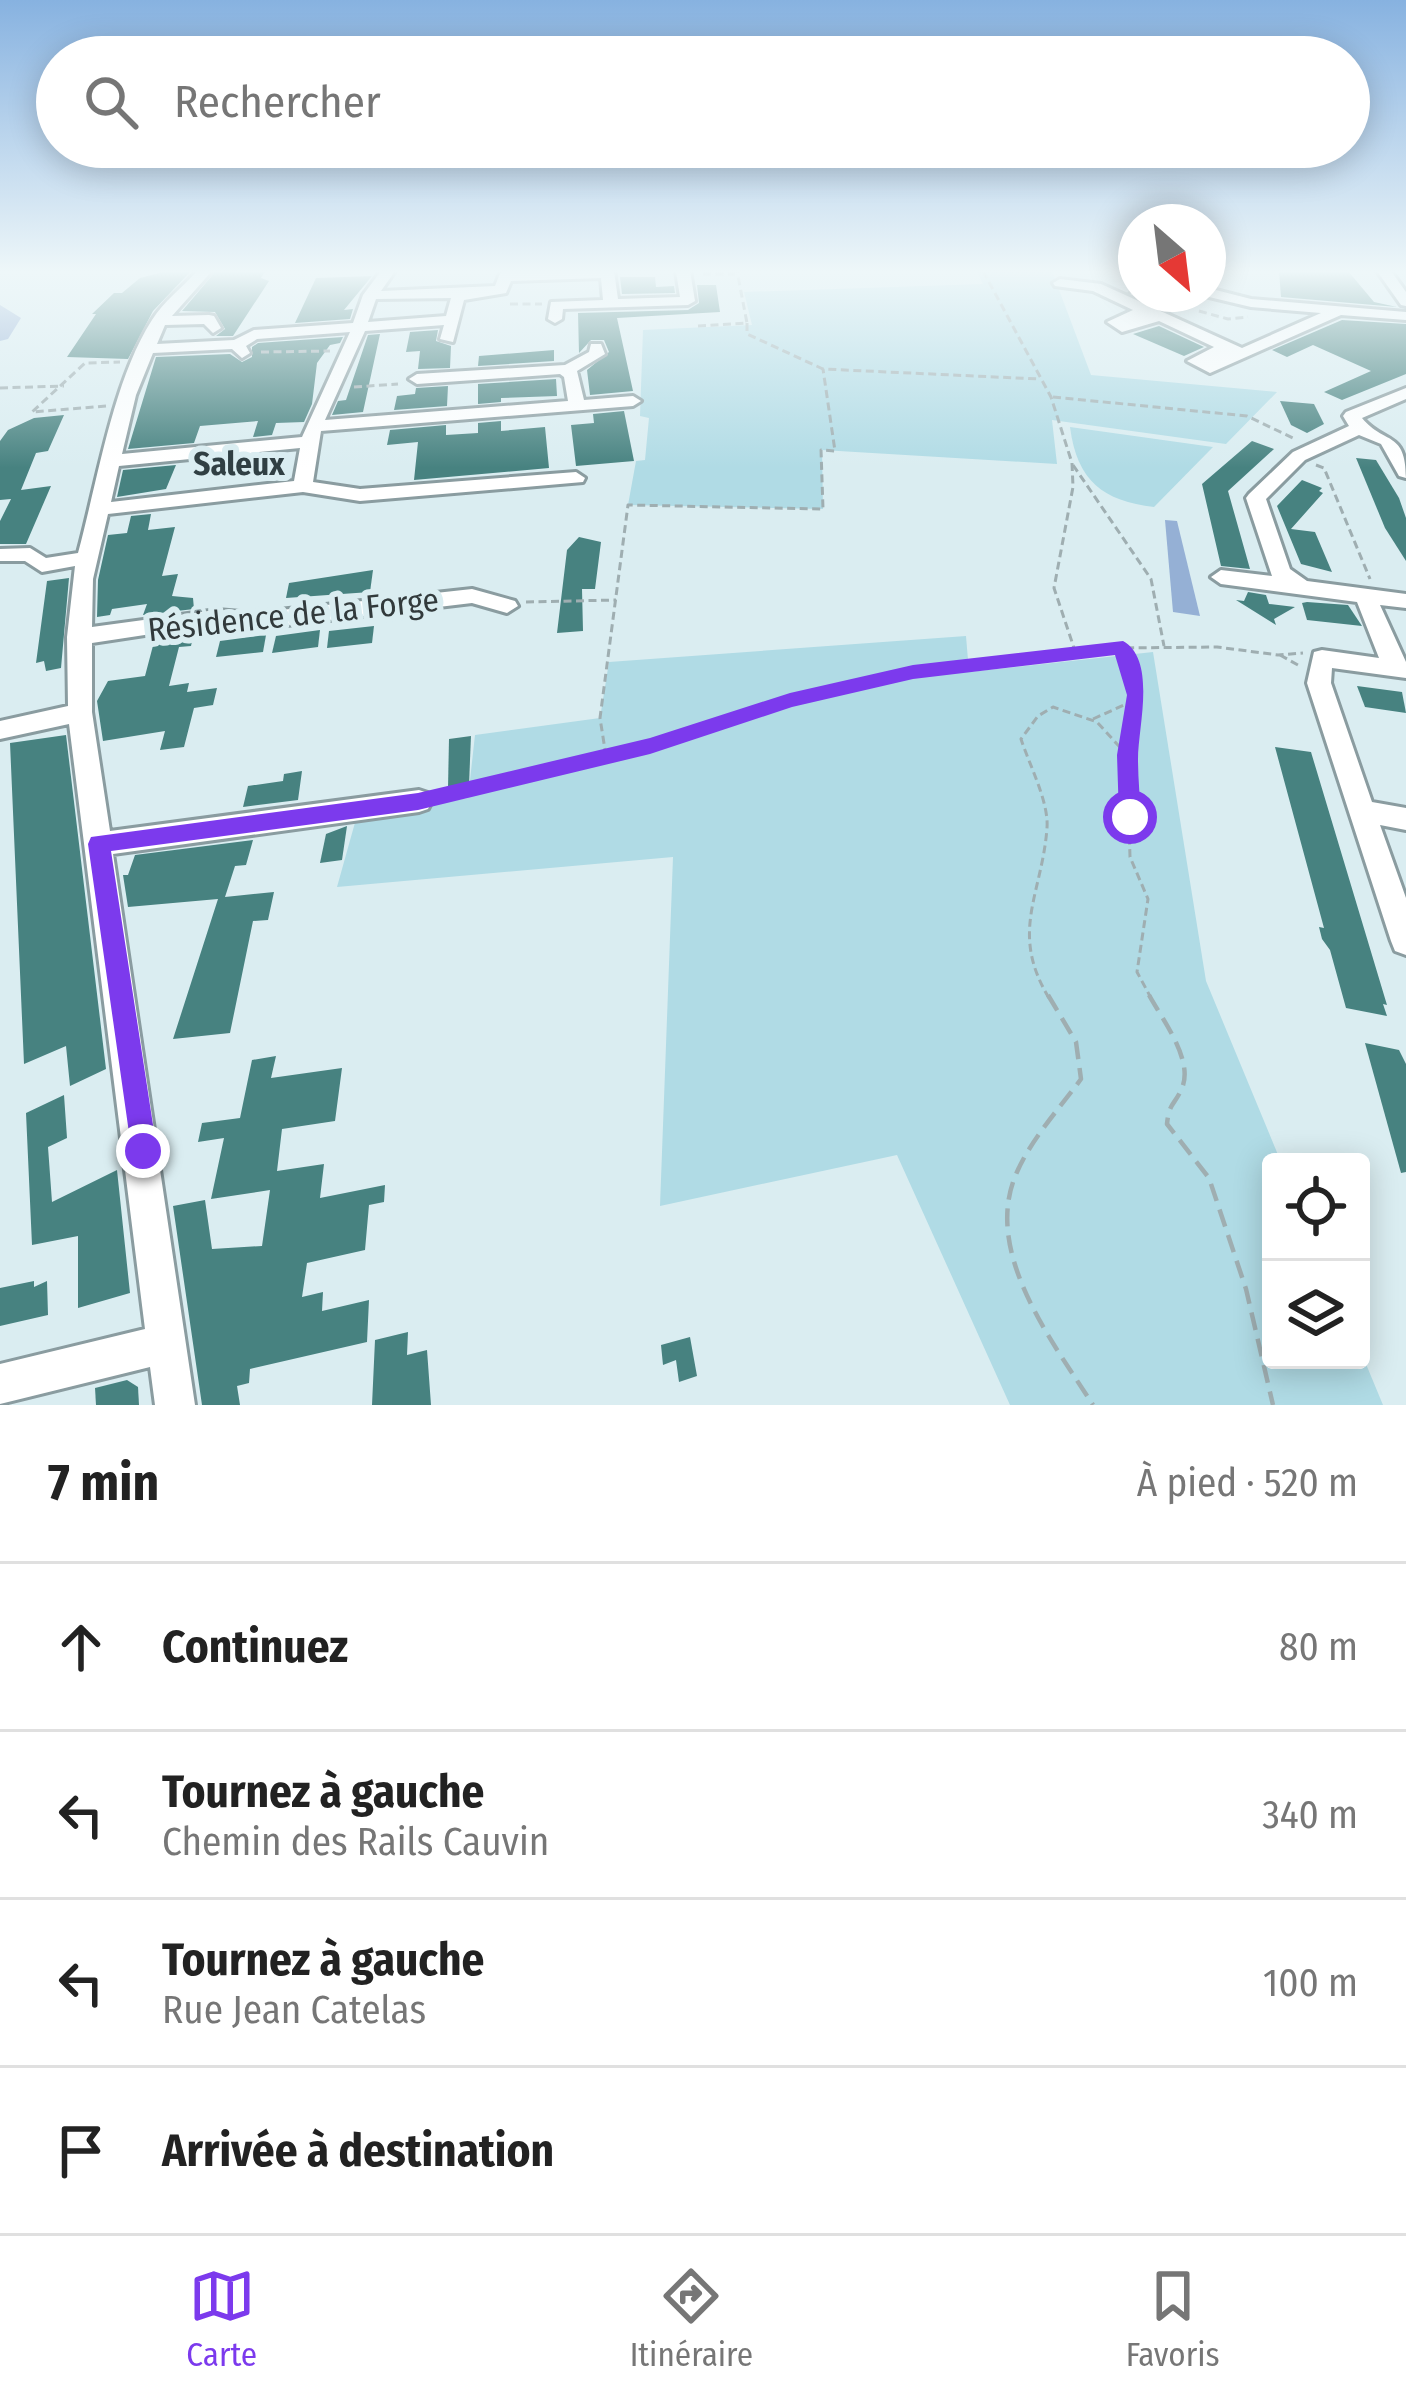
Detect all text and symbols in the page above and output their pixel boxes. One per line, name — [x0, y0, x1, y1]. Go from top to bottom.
search box — [36, 36, 1370, 168]
icon: search — [78, 69, 144, 135]
text: Rechercher — [174, 75, 381, 129]
north arrow — [1118, 204, 1226, 312]
district label: Saleux — [193, 444, 285, 484]
street label: Résidence de la Forge — [146, 580, 441, 650]
route start — [1103, 790, 1157, 844]
route end — [116, 1124, 170, 1178]
map controls — [1262, 1153, 1370, 1369]
button: locate — [1262, 1153, 1370, 1261]
button: layers — [1262, 1261, 1370, 1369]
text: 7 min — [48, 1452, 159, 1514]
text: À pied · 520 m — [1137, 1460, 1358, 1506]
icon: ahead — [48, 1614, 114, 1680]
text: Continuez — [162, 1620, 348, 1674]
text: 80 m — [1279, 1624, 1358, 1670]
text: Tournez à gauche — [162, 1765, 484, 1819]
icon: left — [48, 1782, 114, 1848]
text: 340 m — [1262, 1792, 1358, 1838]
text: Chemin des Rails Cauvin — [162, 1819, 549, 1865]
text: Tournez à gauche — [162, 1933, 484, 1987]
icon: left — [48, 1950, 114, 2016]
text: 100 m — [1263, 1960, 1358, 2006]
text: Rue Jean Catelas — [162, 1987, 426, 2033]
icon: arrive — [48, 2118, 114, 2184]
text: Arrivée à destination — [162, 2124, 554, 2178]
tab: Carte — [186, 2263, 257, 2375]
tab: Itinéraire — [630, 2263, 753, 2375]
tab: Favoris — [1126, 2263, 1220, 2375]

